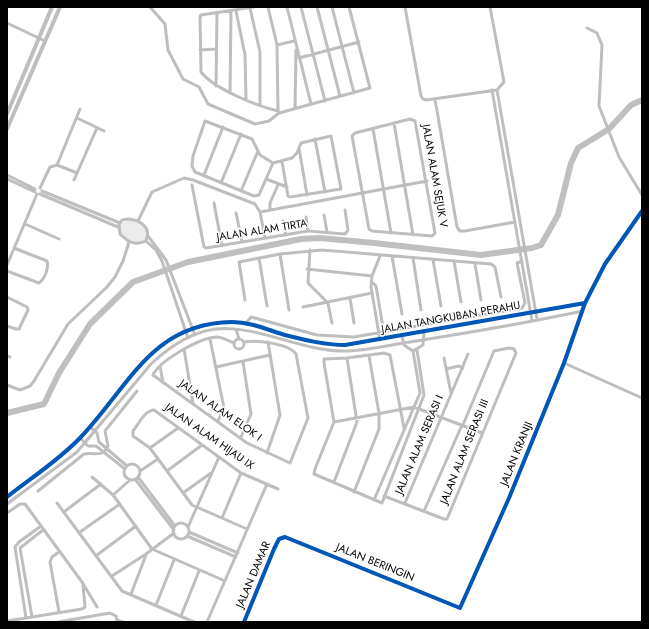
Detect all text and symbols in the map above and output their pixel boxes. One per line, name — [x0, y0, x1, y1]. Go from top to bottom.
street label: JALAN ALAM SEJUK V — [418, 123, 450, 229]
street label: JALAN ALAM TIRTA — [216, 217, 308, 245]
street label: JALAN TANGKUBAN PERAHU — [380, 299, 522, 337]
street label: JALAN ALAM ELOK I — [176, 378, 264, 444]
street label: JALAN ALAM SERASI I — [393, 393, 447, 497]
street label: JALAN ALAM SERASI III — [438, 398, 492, 506]
street label: JALAN ALAM HIJAU IX — [162, 401, 256, 473]
street label: JALAN KRANJI — [498, 420, 536, 488]
street label: JALAN DAMAR — [234, 540, 274, 610]
street label: JALAN BERINGIN — [334, 541, 416, 585]

